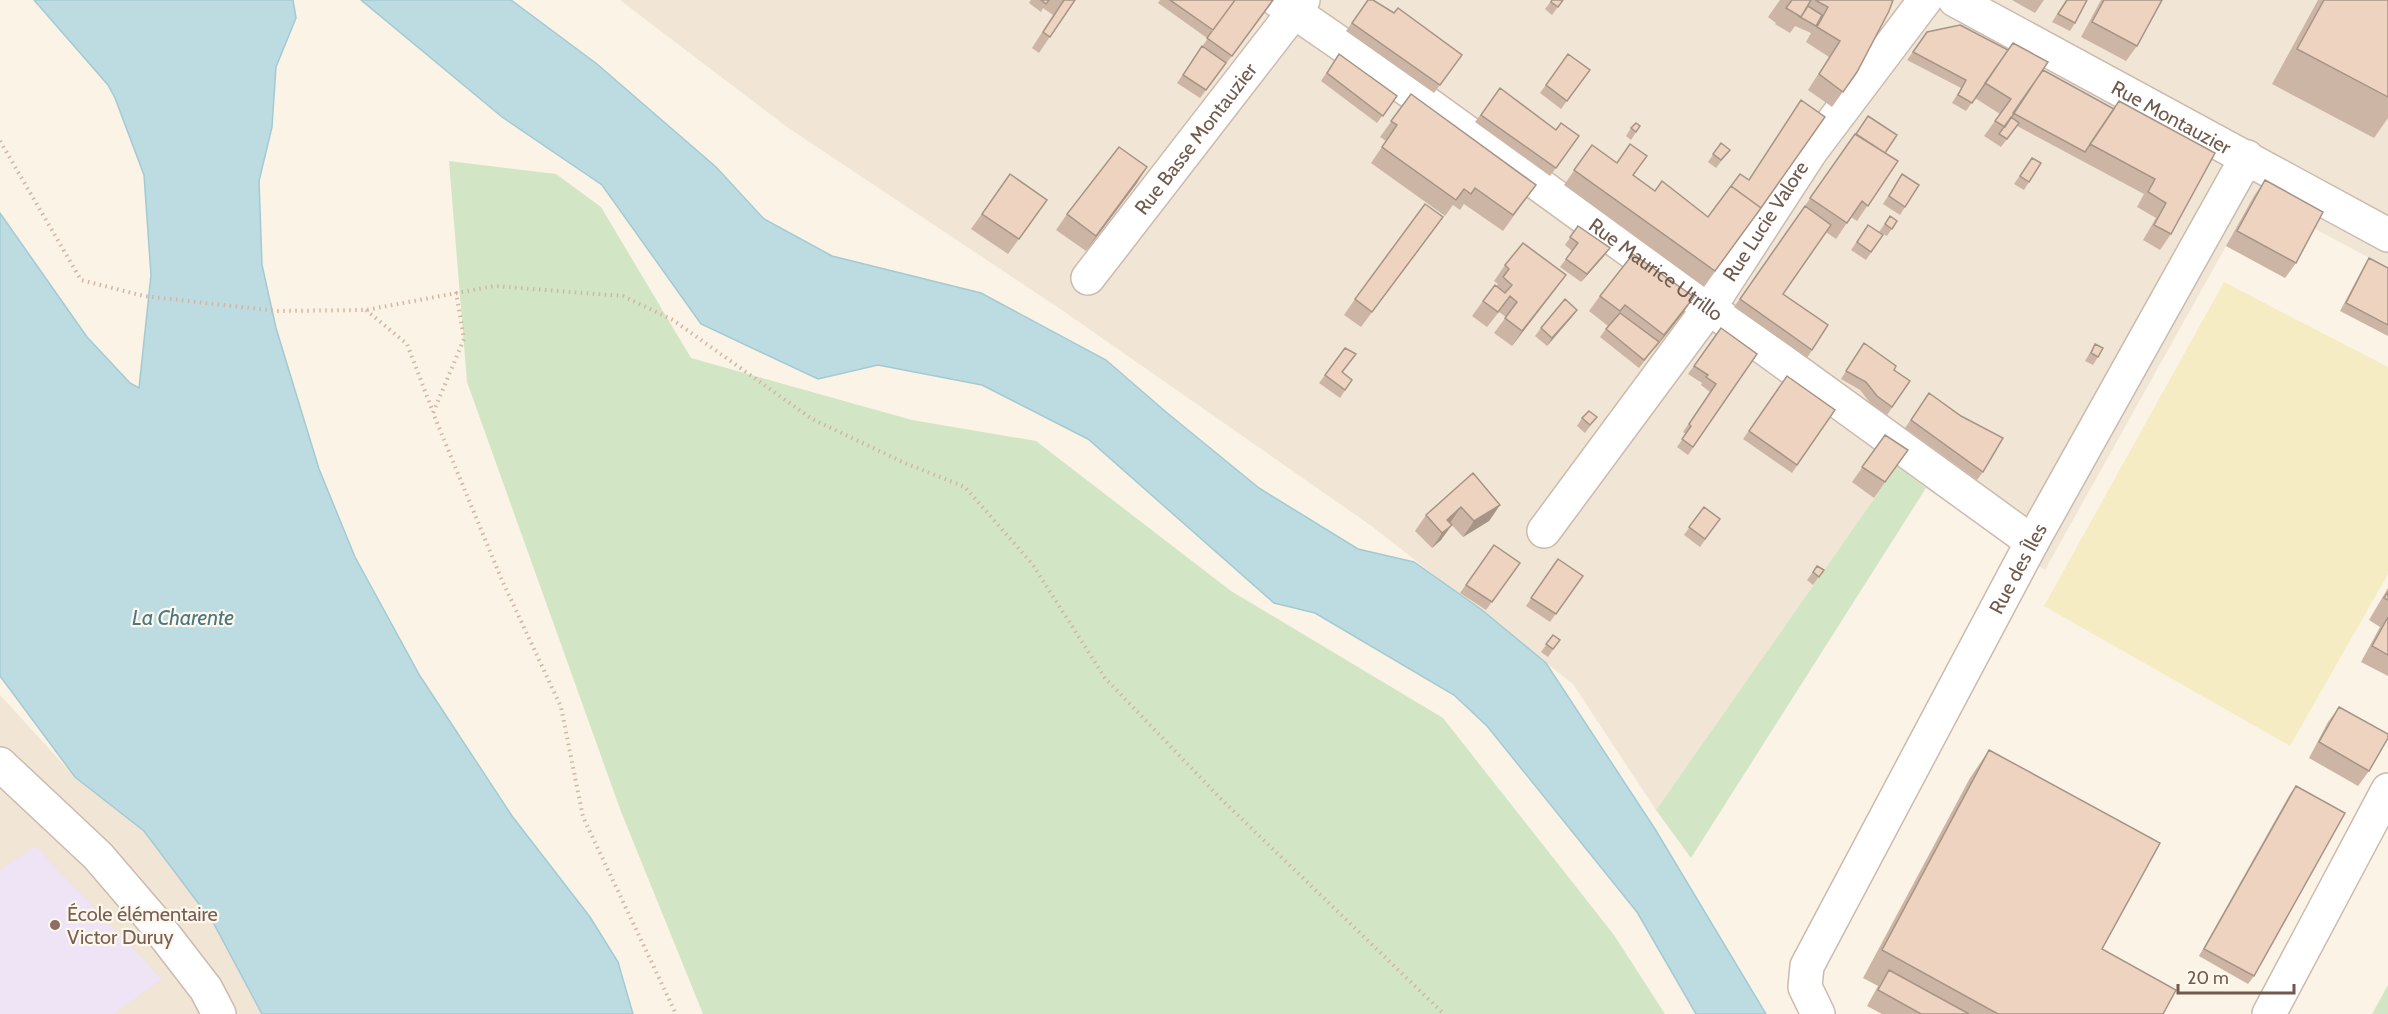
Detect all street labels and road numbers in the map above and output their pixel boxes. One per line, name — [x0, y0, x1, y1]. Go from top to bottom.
street label: Rue Basse Montauzier — [1130, 58, 1262, 219]
street label: Rue Montauzier — [2107, 75, 2236, 160]
street label: Rue Lucie Valore — [1718, 157, 1813, 286]
street label: Rue Maurice Utrillo — [1584, 213, 1728, 326]
street label: Rue des Îles — [1984, 519, 2052, 618]

